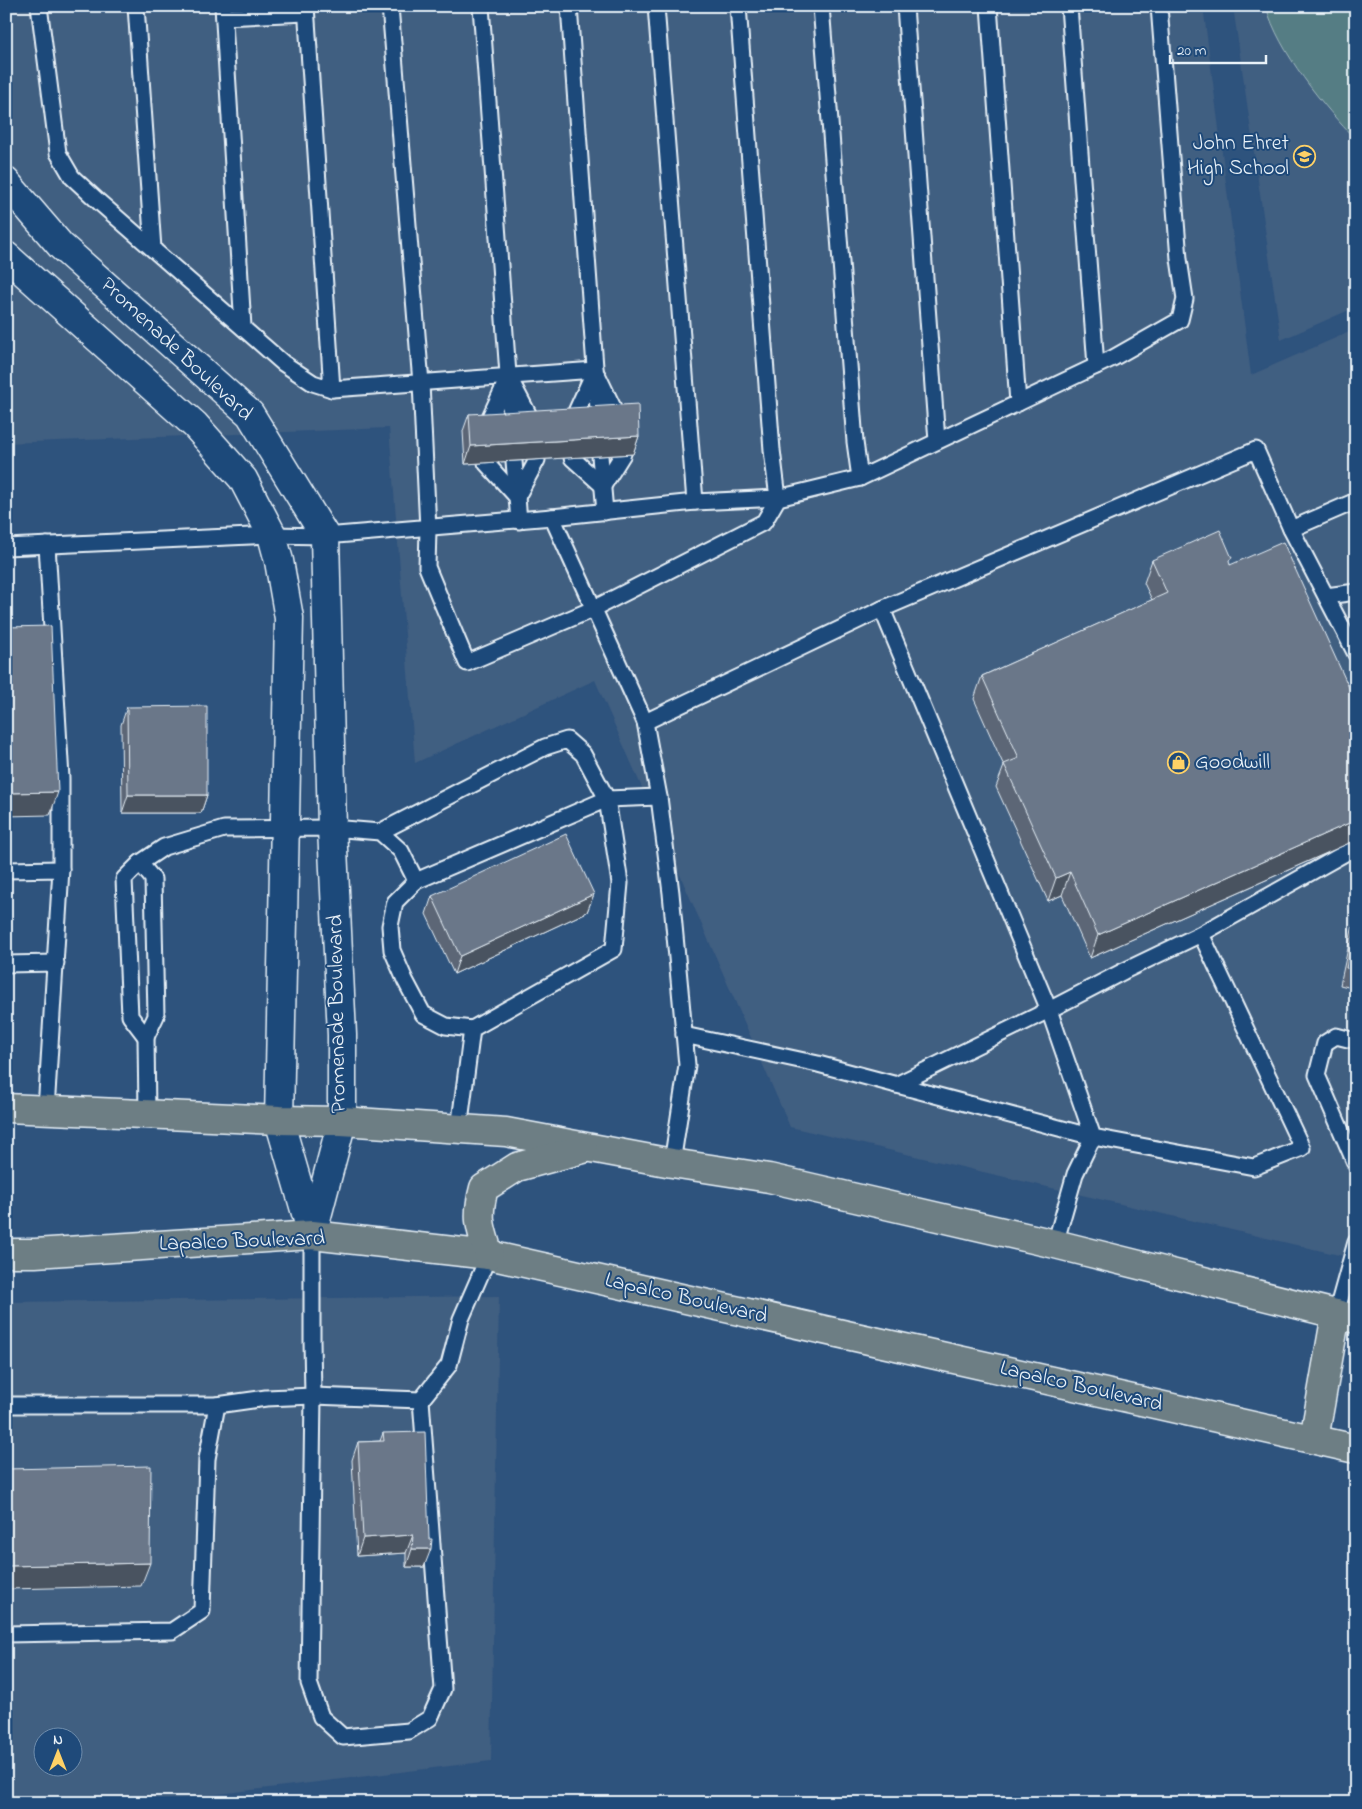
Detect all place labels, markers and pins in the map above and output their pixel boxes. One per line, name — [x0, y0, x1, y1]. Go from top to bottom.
place label: John Ehret High School — [1187, 128, 1290, 186]
school or university icon: John Ehret High School — [1293, 145, 1317, 169]
place label: Goodwill — [1195, 747, 1270, 779]
shop icon: Goodwill — [1167, 751, 1191, 775]

